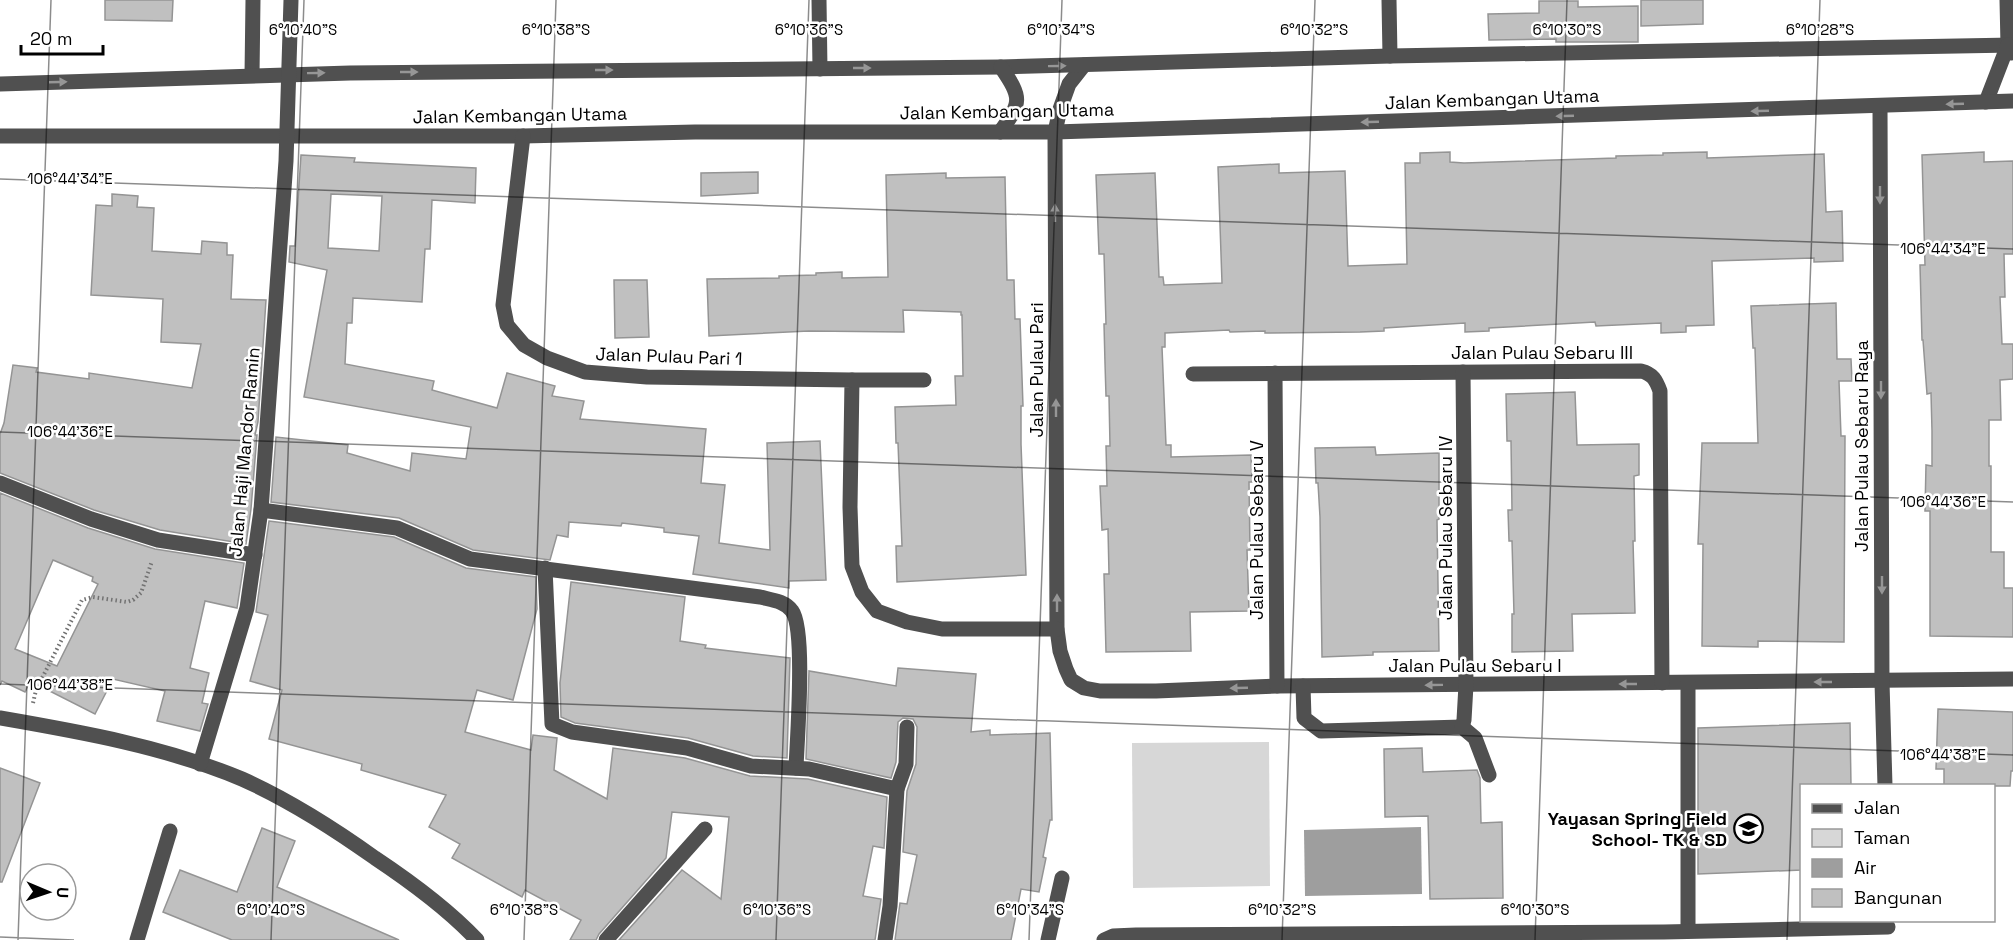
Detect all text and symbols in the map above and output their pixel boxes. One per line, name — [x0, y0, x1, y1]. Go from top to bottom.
scale bar — [21, 18, 104, 56]
text: 6°10'40"S — [269, 20, 337, 39]
text: 6°10'38"S — [522, 20, 590, 39]
text: 6°10'36"S — [775, 20, 843, 39]
text: 6°10'34"S — [1027, 20, 1095, 39]
text: 6°10'32"S — [1280, 20, 1348, 39]
text: 6°10'30"S — [1533, 20, 1601, 39]
text: 6°10'28"S — [1786, 20, 1854, 39]
text: 20 m — [30, 27, 73, 50]
one-way arrow — [1047, 61, 1066, 70]
one-way arrow — [852, 63, 871, 73]
one-way arrow — [594, 65, 613, 75]
one-way arrow — [399, 67, 418, 77]
one-way arrow — [307, 69, 326, 78]
one-way arrow — [49, 77, 68, 86]
street label: Jalan Kembangan Utama — [1384, 84, 1600, 114]
street label: Jalan Kembangan Utama — [899, 98, 1115, 124]
one-way arrow — [1945, 99, 1964, 108]
street label: Jalan Kembangan Utama — [412, 102, 628, 128]
one-way arrow — [1750, 106, 1769, 115]
one-way arrow — [1555, 112, 1574, 121]
one-way arrow — [1360, 118, 1379, 127]
text: 106°44'34"E — [27, 169, 113, 188]
one-way arrow — [1875, 185, 1885, 204]
one-way arrow — [1050, 203, 1060, 222]
text: 106°44'34"E — [1900, 239, 1986, 258]
street label: Jalan Pulau Pari — [1025, 302, 1048, 438]
street label: Jalan Pulau Sebaru Raya — [1850, 340, 1873, 552]
street label: Jalan Pulau Sebaru III — [1451, 341, 1633, 364]
street label: Jalan Pulau Pari 1 — [595, 342, 743, 370]
street label: Jalan Haji Mandor Ramin — [223, 346, 265, 558]
one-way arrow — [1876, 380, 1886, 399]
one-way arrow — [1051, 398, 1061, 417]
text: 106°44'36"E — [27, 422, 113, 441]
street label: Jalan Pulau Sebaru IV — [1434, 436, 1457, 620]
street label: Jalan Pulau Sebaru V — [1245, 440, 1268, 620]
text: 106°44'36"E — [1900, 492, 1986, 511]
one-way arrow — [1877, 575, 1887, 594]
one-way arrow — [1052, 593, 1062, 612]
street label: Jalan Pulau Sebaru I — [1388, 654, 1562, 677]
text: 106°44'38"E — [27, 675, 113, 694]
one-way arrow — [1814, 677, 1833, 687]
one-way arrow — [1619, 679, 1638, 689]
one-way arrow — [1424, 680, 1443, 690]
one-way arrow — [1229, 683, 1248, 692]
text: 106°44'38"E — [1900, 745, 1986, 764]
legend — [1800, 784, 1995, 922]
text: Jalan — [1854, 796, 1900, 819]
place label: Yayasan Spring Field School- TK & SD — [1548, 807, 1727, 851]
school or university icon: Yayasan Spring Field School- TK & SD — [1732, 812, 1764, 844]
text: Taman — [1854, 826, 1910, 849]
text: Air — [1854, 856, 1877, 879]
north arrow — [18, 862, 78, 922]
text: Bangunan — [1854, 886, 1942, 909]
text: U — [52, 887, 73, 898]
text: 6°10'40"S — [237, 900, 305, 919]
text: 6°10'38"S — [490, 900, 558, 919]
text: 6°10'36"S — [743, 900, 811, 919]
text: 6°10'34"S — [996, 900, 1064, 919]
text: 6°10'32"S — [1248, 900, 1316, 919]
text: 6°10'30"S — [1501, 900, 1569, 919]

